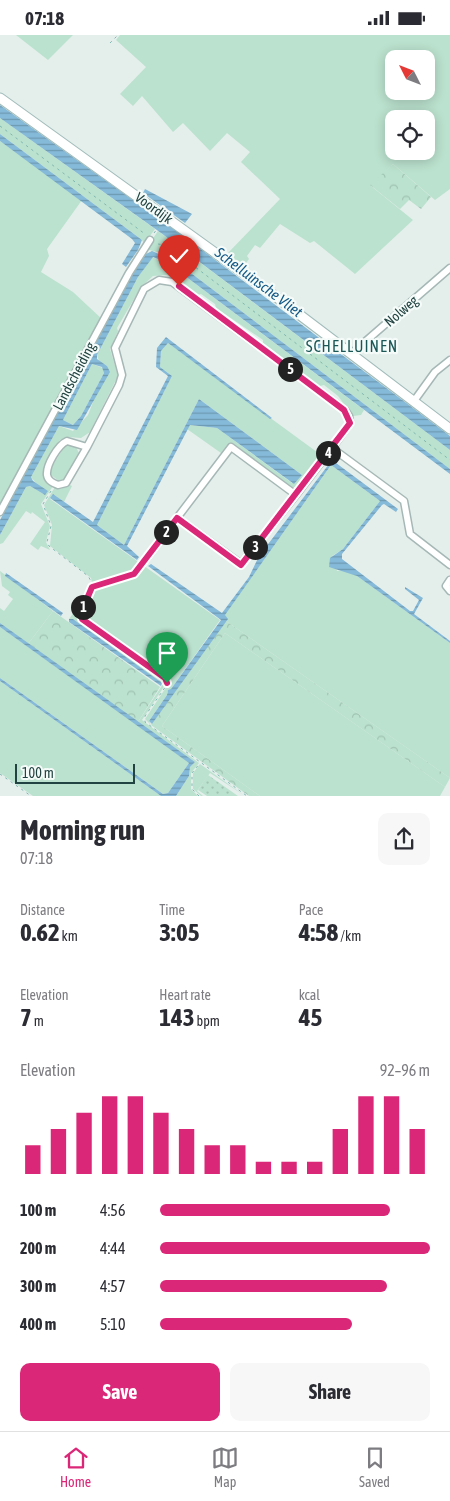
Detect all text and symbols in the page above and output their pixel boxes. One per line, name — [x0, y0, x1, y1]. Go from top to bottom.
text: 07:18 — [25, 7, 64, 29]
north arrow — [385, 50, 435, 100]
map controls — [385, 50, 435, 160]
button: locate — [385, 110, 435, 160]
street label: Voordijk — [132, 189, 176, 227]
pin — [158, 235, 200, 286]
icon: check — [165, 242, 193, 270]
water label: Schelluinsche Vliet — [211, 243, 306, 321]
street label: Nolweg — [381, 292, 421, 330]
district label: SCHELLUINEN — [306, 337, 398, 355]
street label: Landscheiding — [49, 339, 99, 413]
pin: 5 — [278, 357, 302, 381]
text: 5 — [287, 361, 294, 377]
pin: 4 — [316, 441, 340, 465]
text: 4 — [325, 445, 332, 461]
pin: 2 — [154, 519, 178, 545]
text: 2 — [163, 524, 170, 540]
pin: 3 — [242, 535, 268, 559]
text: 3 — [252, 539, 259, 555]
pin: 1 — [70, 595, 96, 619]
text: 1 — [80, 599, 87, 615]
pin — [146, 632, 188, 683]
icon: arrive — [153, 639, 181, 667]
scale bar — [15, 761, 135, 784]
text: 100 m — [22, 765, 54, 781]
button: share — [378, 813, 430, 865]
text: Morning run — [20, 814, 145, 846]
text: 07:18 — [20, 849, 53, 867]
text: Distance — [20, 902, 65, 918]
text: Time — [159, 902, 185, 918]
text: Pace — [299, 902, 323, 918]
text: 0.62 — [20, 918, 60, 946]
text: 3:05 — [159, 918, 200, 946]
text: 4:58 — [299, 918, 338, 946]
text: km — [60, 928, 78, 944]
text: /km — [338, 928, 361, 944]
text: Elevation — [20, 987, 69, 1003]
text: Heart rate — [159, 987, 211, 1003]
text: kcal — [299, 987, 320, 1003]
text: 7 — [20, 1003, 32, 1031]
text: 143 — [159, 1003, 195, 1031]
text: 45 — [299, 1003, 322, 1031]
text: m — [32, 1013, 44, 1029]
text: bpm — [195, 1013, 220, 1029]
text: Elevation — [20, 1061, 75, 1079]
text: 92–96 m — [380, 1061, 430, 1079]
text: 100 m — [20, 1201, 56, 1219]
text: 4:56 — [100, 1201, 125, 1219]
text: 200 m — [20, 1239, 56, 1257]
text: 4:44 — [100, 1239, 125, 1257]
text: 300 m — [20, 1277, 56, 1295]
text: 4:57 — [100, 1277, 125, 1295]
text: 400 m — [20, 1315, 56, 1333]
text: 5:10 — [100, 1315, 125, 1333]
button: Save — [20, 1363, 220, 1421]
button: Share — [230, 1363, 430, 1421]
tab: Home — [60, 1444, 91, 1490]
tab: Map — [211, 1444, 239, 1490]
tab: Saved — [359, 1444, 390, 1490]

